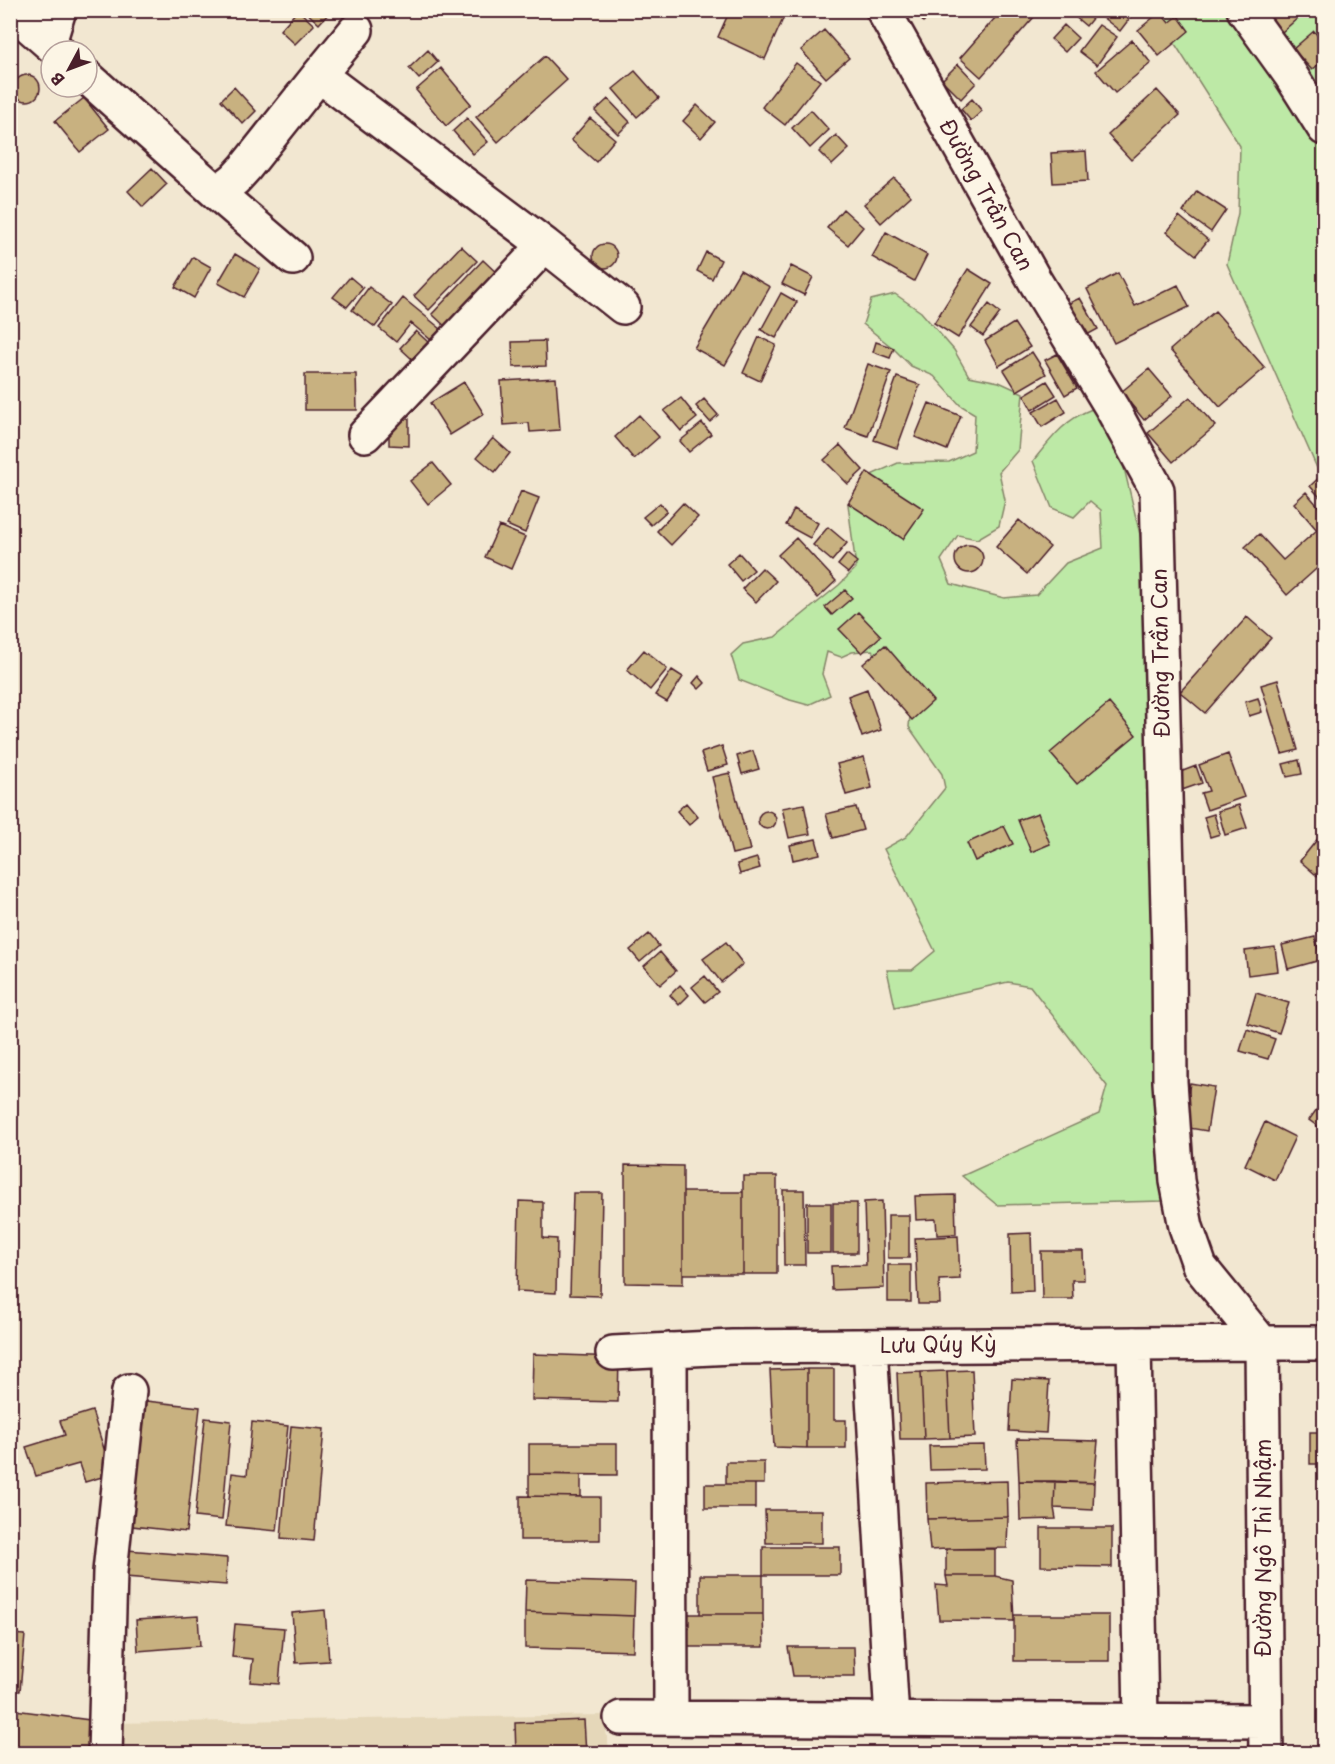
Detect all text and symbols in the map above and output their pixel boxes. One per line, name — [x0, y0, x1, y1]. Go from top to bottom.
north arrow — [39, 39, 99, 99]
text: B — [44, 67, 70, 92]
street label: Đường Trần Can — [933, 112, 1043, 276]
street label: Đường Trần Can — [1142, 568, 1176, 738]
street label: Lưu Qúy Kỳ — [879, 1326, 997, 1360]
street label: Đường Ngô Thì Nhậm — [1246, 1439, 1278, 1657]

